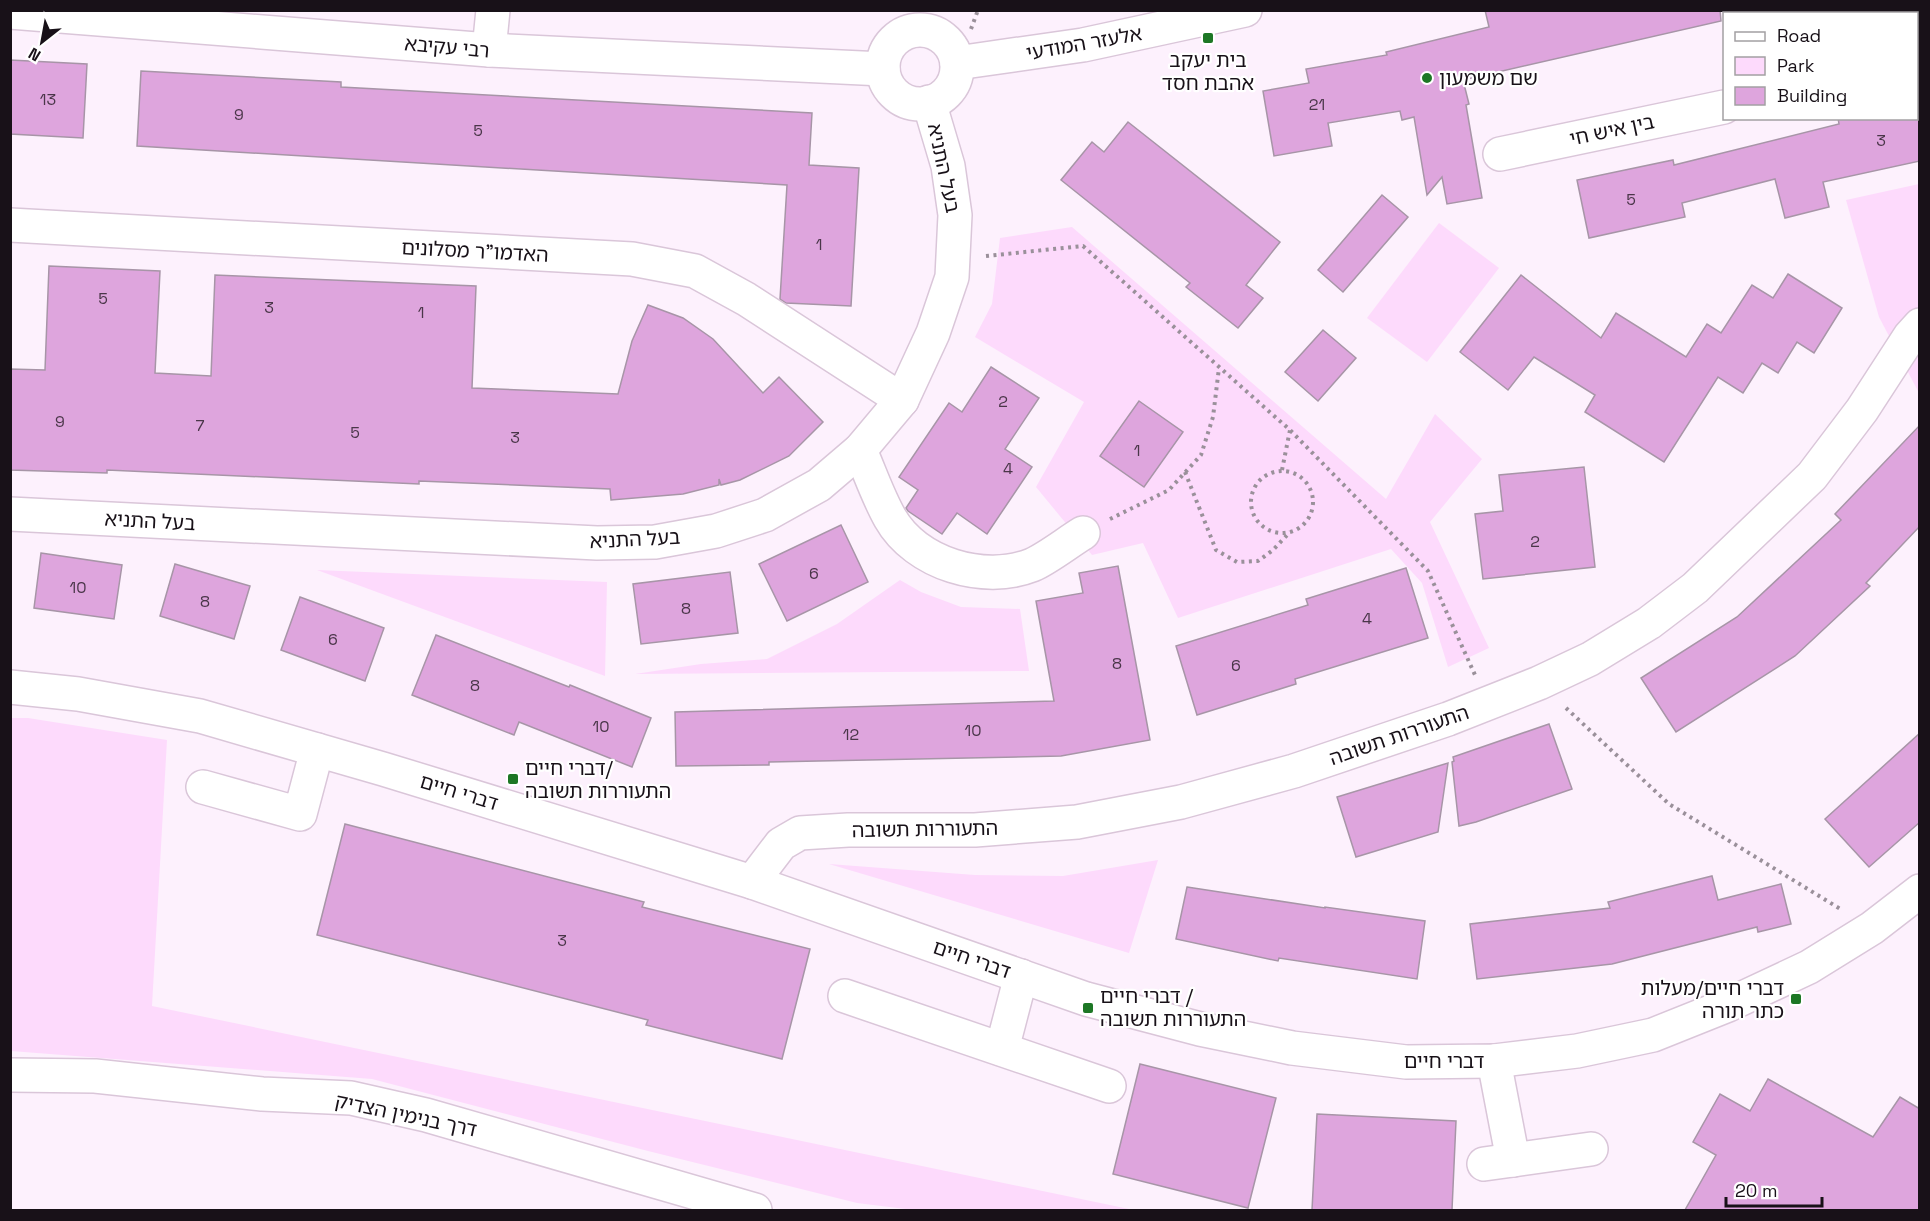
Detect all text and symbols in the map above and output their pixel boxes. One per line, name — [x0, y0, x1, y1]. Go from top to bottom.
north arrow — [12, 12, 72, 72]
legend — [1723, 12, 1918, 120]
street label: אלעזר המודעי — [1024, 20, 1144, 66]
text: Road — [1777, 24, 1821, 47]
street label: רבי עקיבא — [403, 30, 491, 64]
marker: בית יעקב אהבת חסד — [1201, 31, 1215, 45]
text: N — [25, 43, 45, 66]
place label: בית יעקב אהבת חסד — [1162, 47, 1254, 96]
text: Park — [1777, 54, 1815, 77]
place label: שם משמעון — [1439, 65, 1538, 91]
marker: שם משמעון — [1420, 71, 1434, 85]
text: Building — [1777, 84, 1847, 107]
house number: 13 — [40, 89, 56, 110]
house number: 21 — [1309, 94, 1325, 115]
house number: 9 — [234, 104, 244, 125]
street label: בין איש חי — [1567, 108, 1657, 152]
house number: 5 — [473, 120, 483, 141]
street label: בעל התניא — [922, 121, 966, 215]
house number: 3 — [1876, 130, 1886, 151]
house number: 5 — [1626, 189, 1636, 210]
street label: האדמו"ר מסלונים — [401, 234, 549, 268]
house number: 1 — [816, 234, 822, 255]
house number: 5 — [98, 288, 108, 309]
house number: 3 — [264, 297, 274, 318]
house number: 1 — [418, 302, 424, 323]
house number: 2 — [998, 391, 1008, 412]
house number: 9 — [55, 411, 65, 432]
house number: 7 — [195, 415, 205, 436]
house number: 5 — [350, 422, 360, 443]
house number: 3 — [510, 427, 520, 448]
house number: 1 — [1134, 440, 1140, 461]
house number: 4 — [1003, 458, 1013, 479]
street label: בעל התניא — [104, 506, 196, 536]
street label: בעל התניא — [589, 524, 681, 554]
house number: 2 — [1530, 531, 1540, 552]
house number: 6 — [809, 563, 819, 584]
house number: 10 — [70, 577, 86, 598]
house number: 8 — [200, 591, 210, 612]
house number: 8 — [681, 598, 691, 619]
house number: 4 — [1362, 608, 1372, 629]
house number: 6 — [328, 629, 338, 650]
house number: 8 — [1112, 653, 1122, 674]
house number: 6 — [1231, 655, 1241, 676]
house number: 8 — [470, 675, 480, 696]
street label: התעוררות תשובה — [1326, 699, 1472, 771]
house number: 10 — [593, 716, 609, 737]
house number: 10 — [965, 720, 981, 741]
house number: 12 — [843, 724, 859, 745]
place label: דברי חיים/ התעוררות תשובה — [525, 755, 671, 804]
street label: דברי חיים — [417, 768, 501, 816]
marker: דברי חיים/ התעוררות תשובה — [506, 772, 520, 786]
street label: התעוררות תשובה — [852, 815, 998, 843]
house number: 3 — [557, 930, 567, 951]
street label: דברי חיים — [930, 934, 1014, 984]
place label: דברי חיים/מעלות כתר תורה — [1641, 975, 1784, 1024]
place label: דברי חיים / התעוררות תשובה — [1100, 983, 1246, 1032]
marker: דברי חיים/מעלות כתר תורה — [1789, 992, 1803, 1006]
marker: דברי חיים / התעוררות תשובה — [1081, 1001, 1095, 1015]
street label: דברי חיים — [1404, 1048, 1484, 1074]
street label: דרך בנימין הצדיק — [333, 1087, 479, 1143]
scale bar — [1726, 1170, 1822, 1208]
text: 20 m — [1735, 1179, 1778, 1202]

